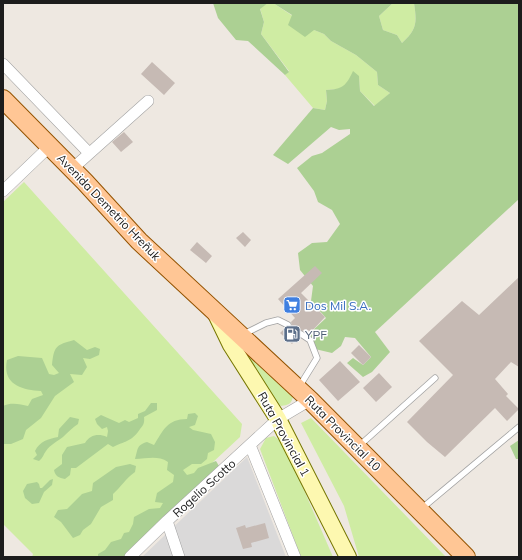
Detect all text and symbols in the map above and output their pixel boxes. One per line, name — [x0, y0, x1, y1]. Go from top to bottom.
street label: Avenida Demetrio Hreñuk — [54, 150, 165, 264]
supermarket icon: Dos Mil S.A. — [282, 295, 302, 315]
place label: Dos Mil S.A. — [305, 298, 371, 313]
fuel station icon: YPF — [282, 324, 302, 344]
place label: YPF — [304, 327, 327, 342]
street label: Ruta Provincial 1 — [255, 389, 313, 479]
street label: Ruta Provincial 10 — [302, 392, 384, 474]
street label: Rogelio Scotto — [169, 456, 239, 520]

